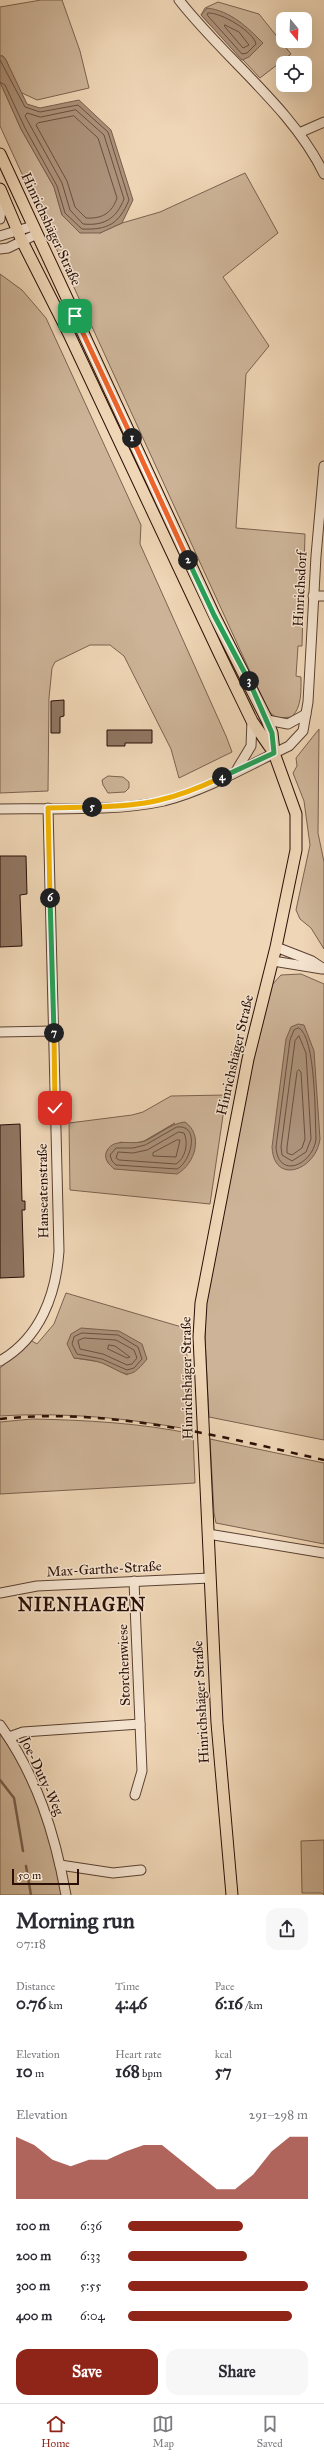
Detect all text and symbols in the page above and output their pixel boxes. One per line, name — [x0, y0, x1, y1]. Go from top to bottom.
north arrow — [276, 12, 312, 48]
map controls — [276, 12, 312, 92]
button: locate — [276, 56, 312, 92]
street label: Hinrichshäger Straße — [17, 170, 85, 288]
pin — [58, 299, 92, 333]
icon: arrive — [64, 305, 86, 327]
pin: 1 — [122, 428, 142, 448]
text: 1 — [130, 431, 134, 444]
street label: Hinrichsdorf — [290, 549, 311, 627]
pin: 2 — [178, 550, 198, 570]
text: 2 — [185, 553, 191, 566]
pin: 3 — [239, 671, 259, 691]
text: 3 — [247, 674, 251, 687]
pin: 4 — [212, 767, 232, 787]
text: 4 — [219, 770, 225, 783]
pin: 5 — [82, 797, 102, 817]
text: 5 — [89, 800, 95, 813]
pin: 6 — [40, 888, 60, 908]
text: 6 — [47, 891, 53, 904]
street label: Hinrichshäger Straße — [213, 993, 257, 1117]
pin: 7 — [44, 1023, 64, 1043]
text: 7 — [51, 1026, 57, 1039]
pin — [38, 1091, 72, 1125]
icon: check — [44, 1097, 66, 1119]
street label: Hanseatenstraße — [34, 1143, 52, 1239]
street label: Hinrichshäger Straße — [177, 1316, 197, 1440]
street label: Max-Garthe-Straße — [46, 1557, 162, 1581]
district label: NIENHAGEN — [18, 1594, 146, 1616]
street label: Storchenwiese — [114, 1624, 134, 1706]
street label: Hinrichshäger Straße — [189, 1640, 213, 1764]
street label: Joe-Duty-Weg — [15, 1732, 68, 1819]
scale bar — [12, 1867, 79, 1886]
text: 50 m — [18, 1869, 41, 1882]
text: Morning run — [16, 1907, 135, 1934]
button: share — [266, 1908, 308, 1950]
text: 07:18 — [16, 1936, 46, 1952]
text: Distance — [16, 1980, 55, 1993]
text: Time — [115, 1980, 140, 1993]
text: Pace — [215, 1980, 235, 1993]
text: 0.76 — [16, 1993, 46, 2014]
text: 4:46 — [115, 1993, 147, 2014]
text: 6:16 — [215, 1993, 243, 2014]
text: km — [46, 1999, 63, 2012]
text: /km — [243, 1999, 263, 2012]
text: Elevation — [16, 2048, 60, 2061]
text: Heart rate — [115, 2048, 162, 2061]
text: kcal — [215, 2048, 232, 2061]
text: 10 — [16, 2061, 33, 2082]
text: 168 — [115, 2061, 140, 2082]
text: 57 — [215, 2061, 232, 2082]
text: m — [33, 2067, 44, 2080]
text: bpm — [140, 2067, 162, 2080]
text: Elevation — [16, 2107, 68, 2123]
text: 291–298 m — [249, 2107, 308, 2123]
text: 100 m — [16, 2218, 50, 2234]
text: 6:36 — [80, 2218, 102, 2234]
text: 200 m — [16, 2248, 51, 2264]
text: 6:33 — [80, 2248, 100, 2264]
text: 300 m — [16, 2278, 50, 2294]
text: 5:55 — [80, 2278, 101, 2294]
text: 400 m — [16, 2308, 52, 2324]
text: 6:04 — [80, 2308, 105, 2324]
button: Save — [16, 2349, 158, 2395]
button: Share — [166, 2349, 308, 2395]
tab: Home — [41, 2413, 70, 2450]
tab: Map — [152, 2413, 174, 2450]
tab: Saved — [257, 2413, 283, 2450]

